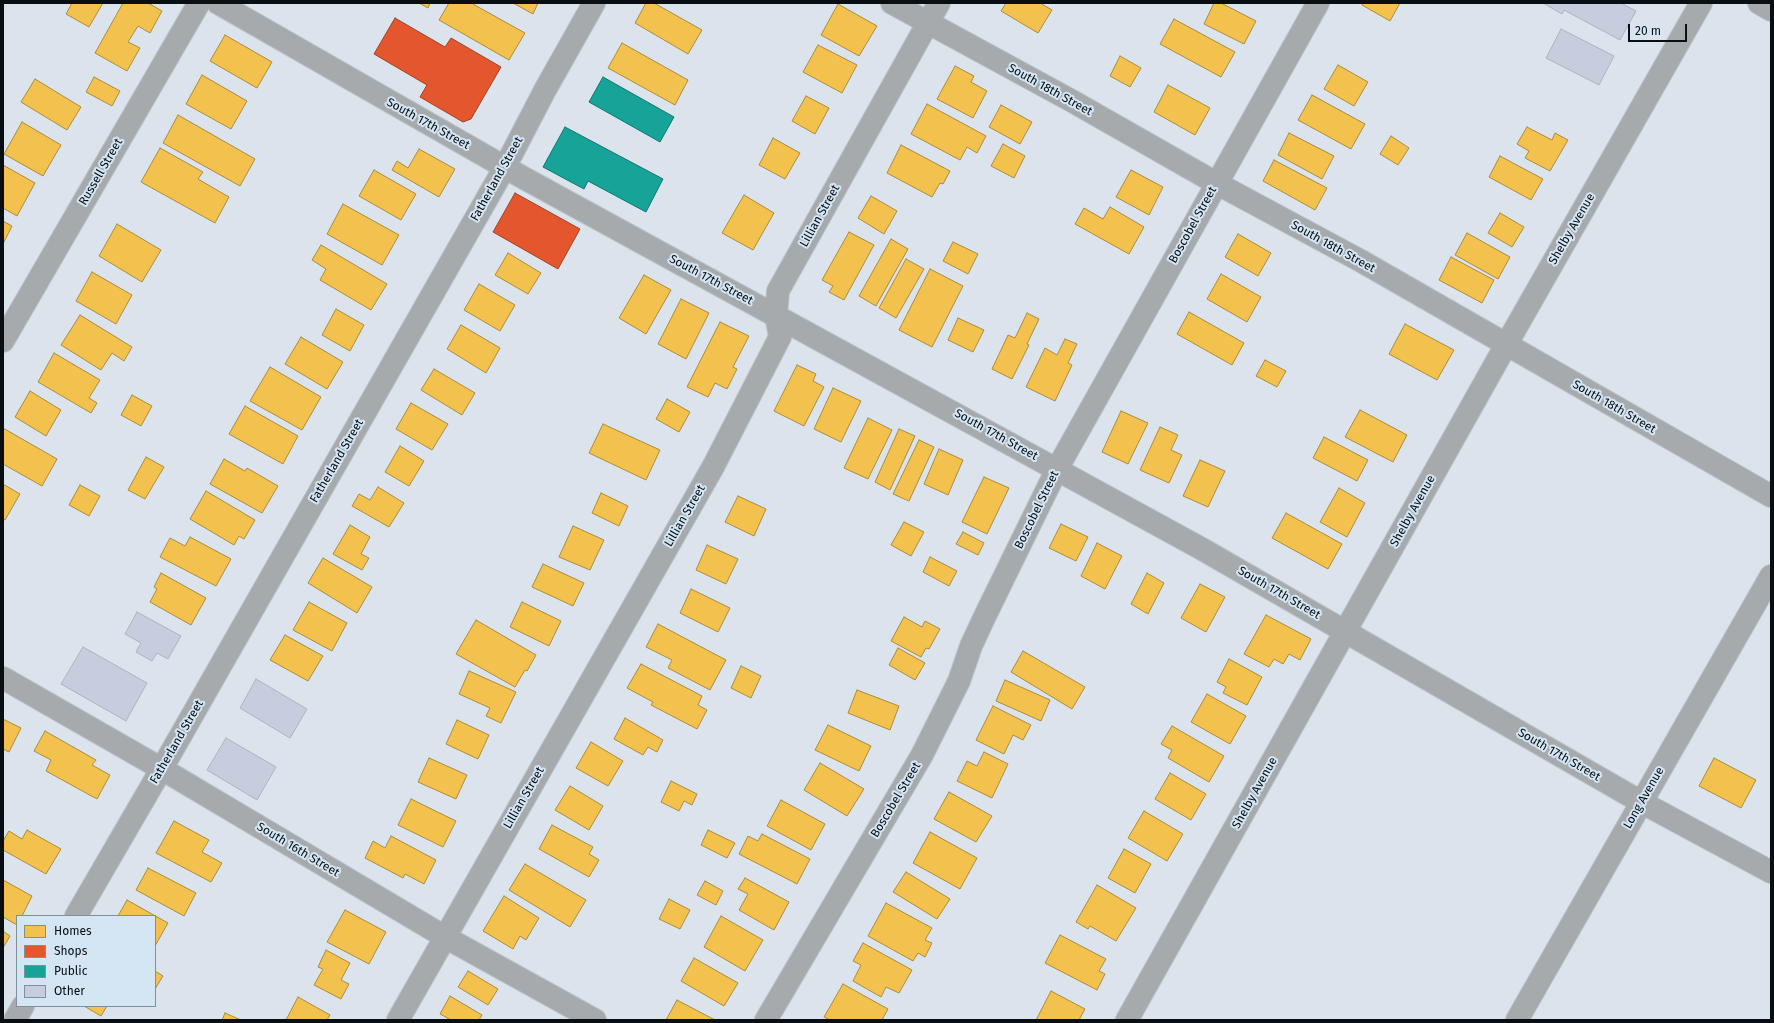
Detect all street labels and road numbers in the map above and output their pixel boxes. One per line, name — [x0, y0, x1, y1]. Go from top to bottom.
street label: South 18th Street — [1005, 61, 1095, 119]
street label: South 17th Street — [384, 95, 472, 153]
street label: Fatherland Street — [468, 134, 526, 224]
street label: Russell Street — [76, 136, 126, 208]
street label: Lillian Street — [797, 182, 843, 250]
street label: Boscobel Street — [1166, 184, 1220, 266]
street label: Shelby Avenue — [1546, 191, 1598, 267]
street label: South 18th Street — [1288, 218, 1378, 276]
street label: South 17th Street — [667, 252, 755, 308]
street label: South 18th Street — [1570, 377, 1658, 437]
street label: South 17th Street — [952, 406, 1040, 464]
street label: Fatherland Street — [307, 417, 367, 505]
street label: Boscobel Street — [1012, 468, 1062, 552]
street label: Shelby Avenue — [1387, 473, 1439, 549]
street label: Lillian Street — [661, 482, 709, 550]
street label: South 17th Street — [1235, 564, 1323, 622]
street label: Fatherland Street — [147, 698, 207, 786]
street label: South 17th Street — [1515, 726, 1603, 784]
street label: Shelby Avenue — [1229, 755, 1281, 831]
street label: Boscobel Street — [868, 760, 924, 840]
street label: Lillian Street — [500, 764, 548, 832]
street label: Long Avenue — [1621, 765, 1667, 831]
street label: South 16th Street — [254, 820, 342, 880]

